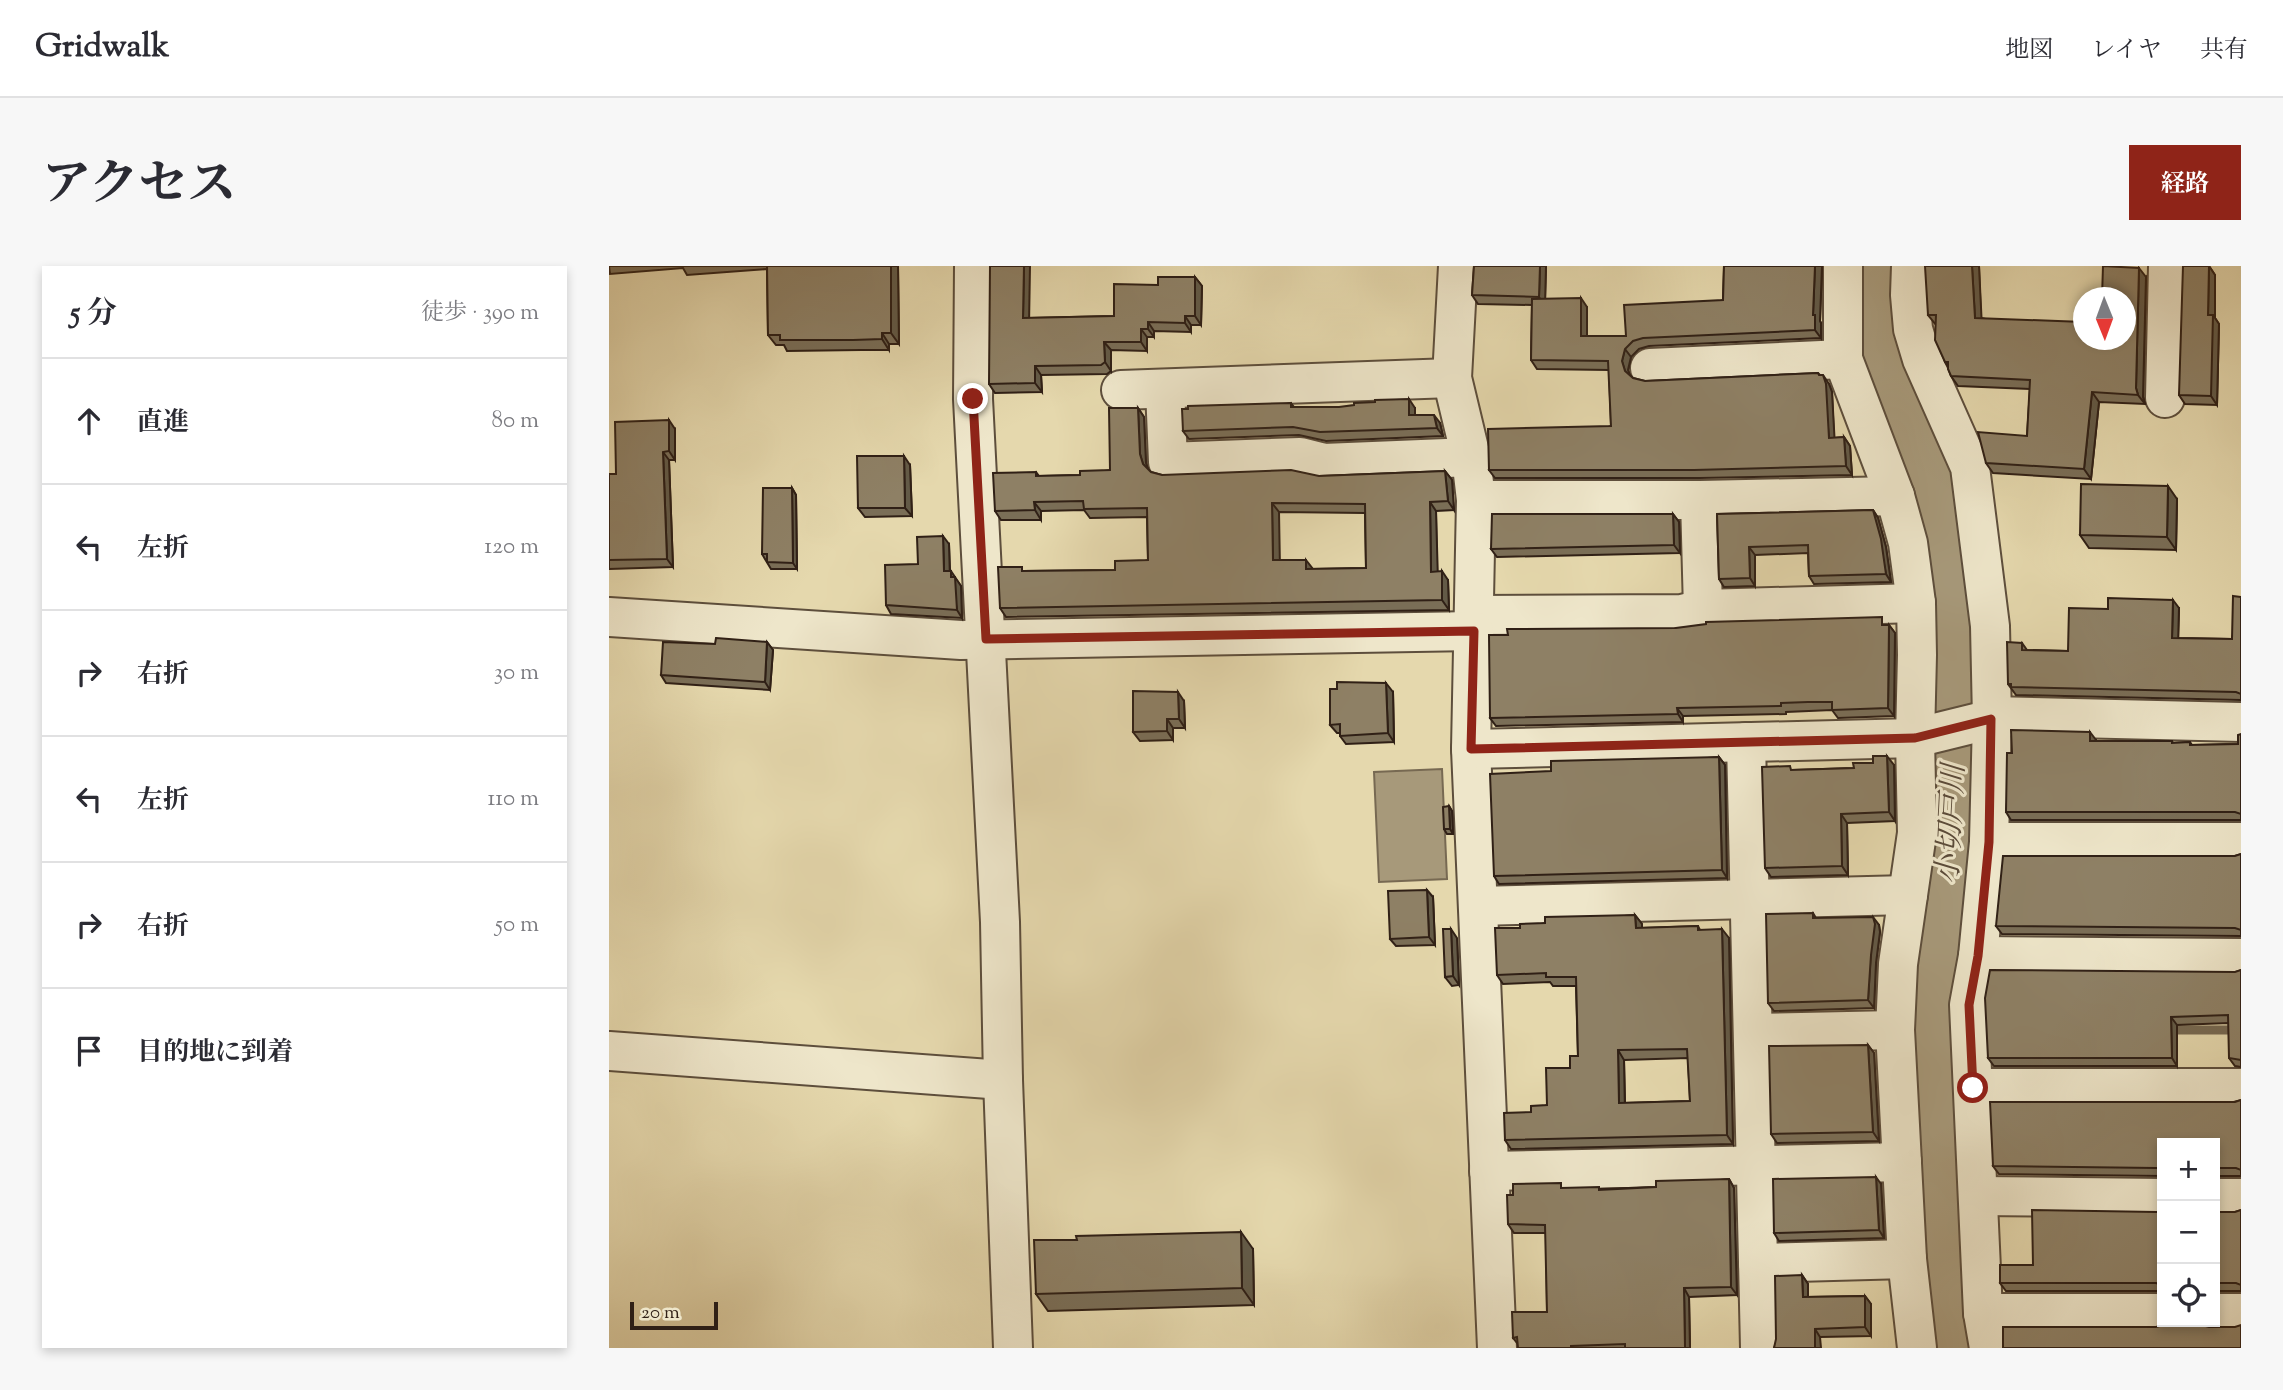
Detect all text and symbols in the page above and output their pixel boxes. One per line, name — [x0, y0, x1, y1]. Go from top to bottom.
text: Gridwalk — [35, 24, 169, 72]
text: 地図 — [2005, 34, 2053, 68]
text: レイヤ — [2091, 34, 2162, 68]
text: 共有 — [2200, 34, 2248, 68]
button: 経路 — [2129, 145, 2241, 220]
text: アクセス — [42, 152, 237, 222]
north arrow — [2073, 287, 2136, 350]
text: 5 分 — [70, 293, 117, 336]
text: 徒歩 · 390 m — [421, 297, 539, 330]
route end — [957, 383, 988, 414]
icon: ahead — [70, 402, 108, 440]
text: 直進 — [137, 405, 189, 442]
text: 80 m — [491, 405, 539, 438]
icon: left — [70, 528, 108, 566]
text: 左折 — [137, 531, 189, 568]
text: 120 m — [484, 531, 539, 564]
icon: right — [70, 654, 108, 692]
text: 右折 — [137, 657, 189, 694]
text: 30 m — [494, 657, 539, 690]
water label: 小切戸川 — [1928, 760, 1977, 885]
icon: left — [70, 780, 108, 818]
text: 左折 — [137, 783, 189, 820]
text: 110 m — [488, 783, 539, 816]
icon: right — [70, 906, 108, 944]
text: 右折 — [137, 909, 189, 946]
text: 50 m — [495, 909, 539, 942]
icon: arrive — [70, 1032, 108, 1070]
text: 目的地に到着 — [137, 1035, 293, 1072]
route start — [1957, 1072, 1988, 1103]
map controls — [2157, 1138, 2220, 1327]
button: + — [2157, 1138, 2220, 1201]
button: − — [2157, 1201, 2220, 1264]
button: locate — [2157, 1264, 2220, 1327]
scale bar — [630, 1299, 717, 1331]
text: 20 m — [641, 1300, 680, 1327]

